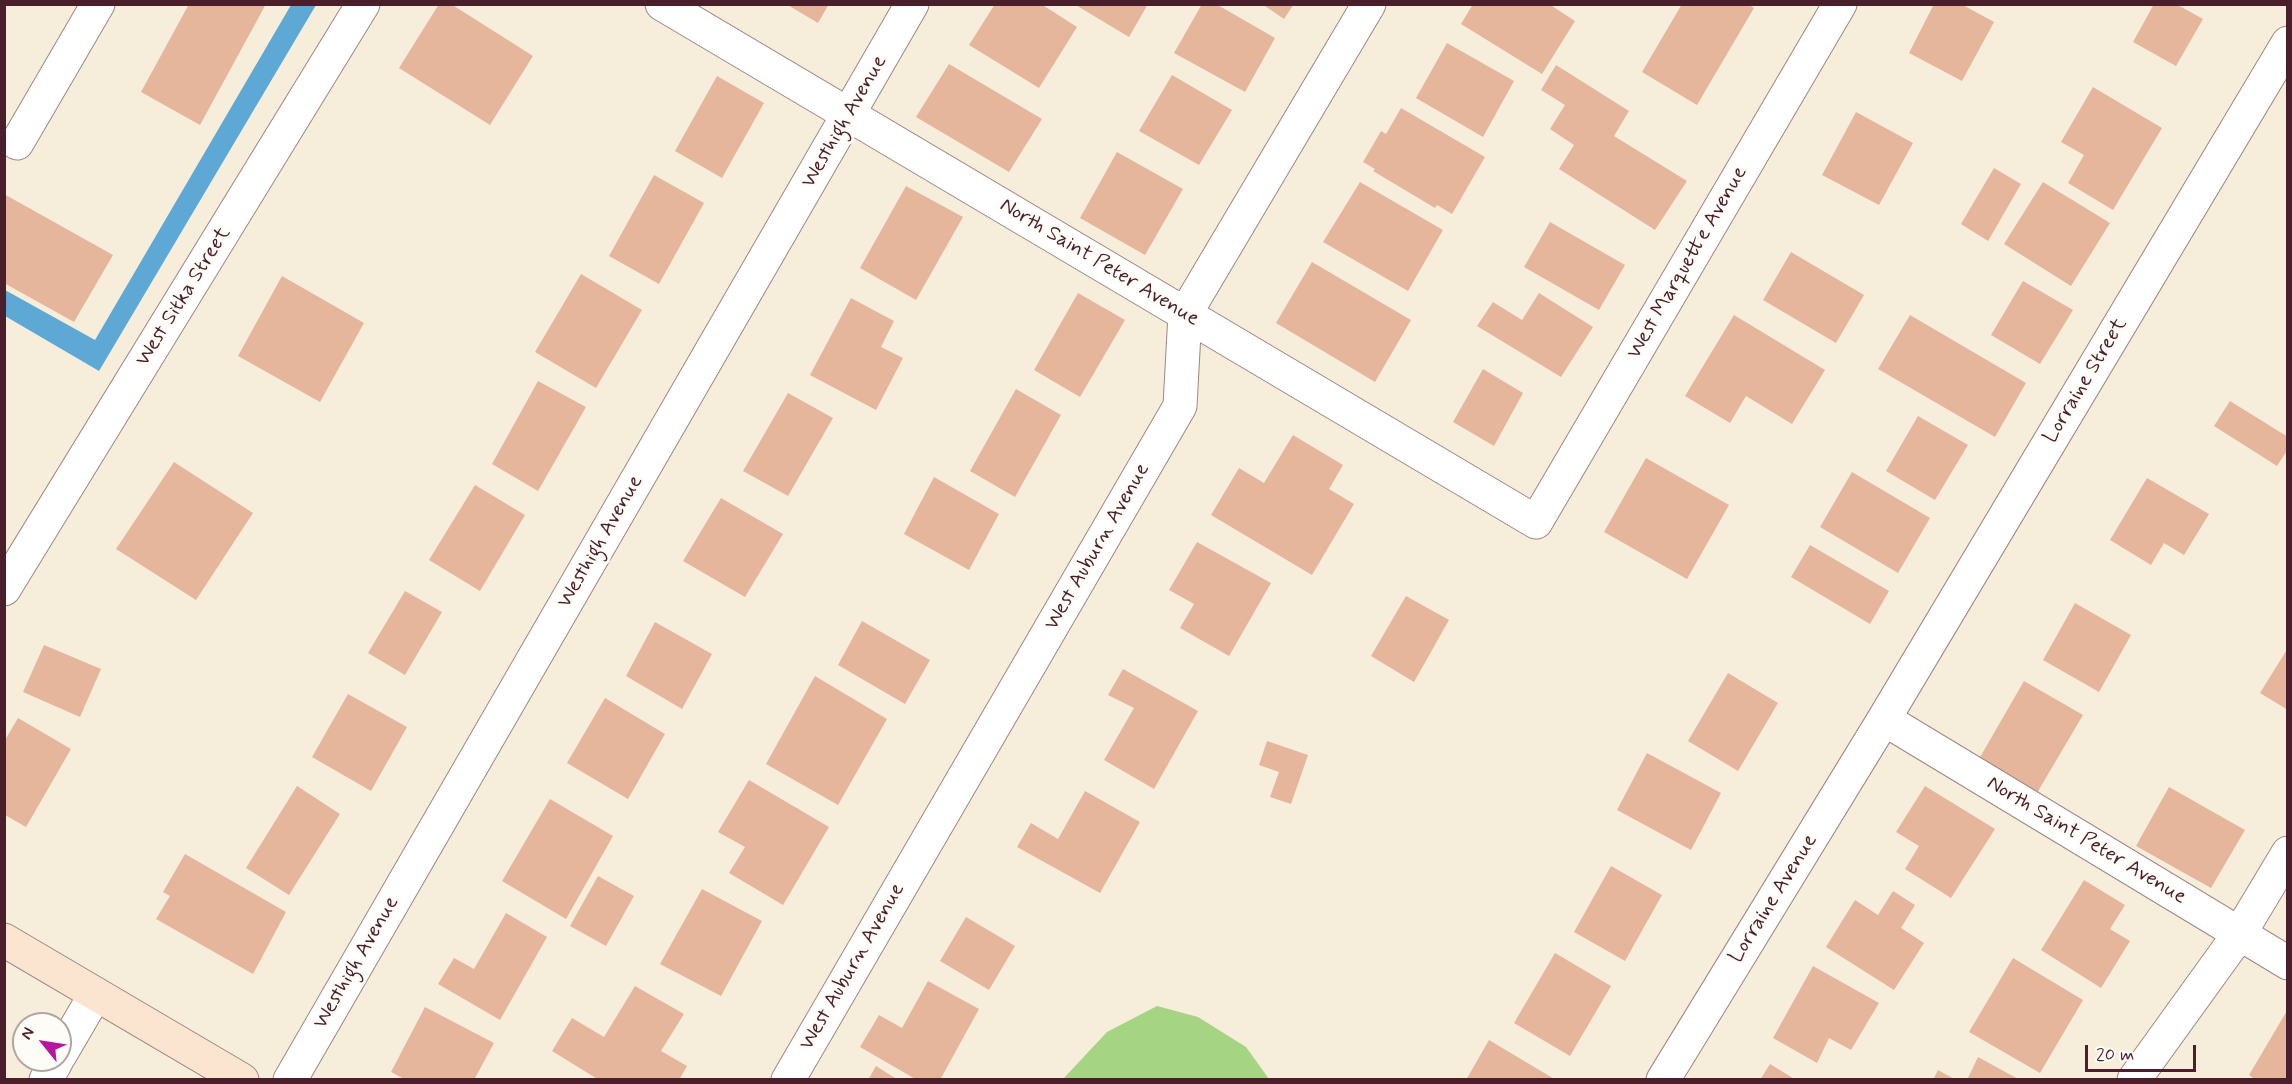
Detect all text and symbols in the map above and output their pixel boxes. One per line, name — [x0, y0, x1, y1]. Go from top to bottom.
street label: Westhigh Avenue — [797, 51, 893, 193]
street label: West Marquette Avenue — [1623, 162, 1753, 364]
street label: North Saint Peter Avenue — [995, 193, 1203, 333]
street label: West Sitka Street — [131, 223, 237, 371]
street label: Lorraine Street — [2039, 314, 2133, 448]
street label: West Auburn Avenue — [1040, 459, 1156, 635]
street label: Westhigh Avenue — [553, 471, 649, 613]
street label: North Saint Peter Avenue — [1982, 771, 2190, 911]
street label: Lorraine Avenue — [1724, 830, 1824, 968]
street label: West Auburn Avenue — [795, 879, 911, 1055]
street label: Westhigh Avenue — [309, 892, 405, 1034]
north arrow — [12, 1012, 72, 1072]
text: N — [16, 1024, 39, 1044]
scale bar — [2088, 1033, 2199, 1071]
text: 20 m — [2096, 1043, 2134, 1067]

